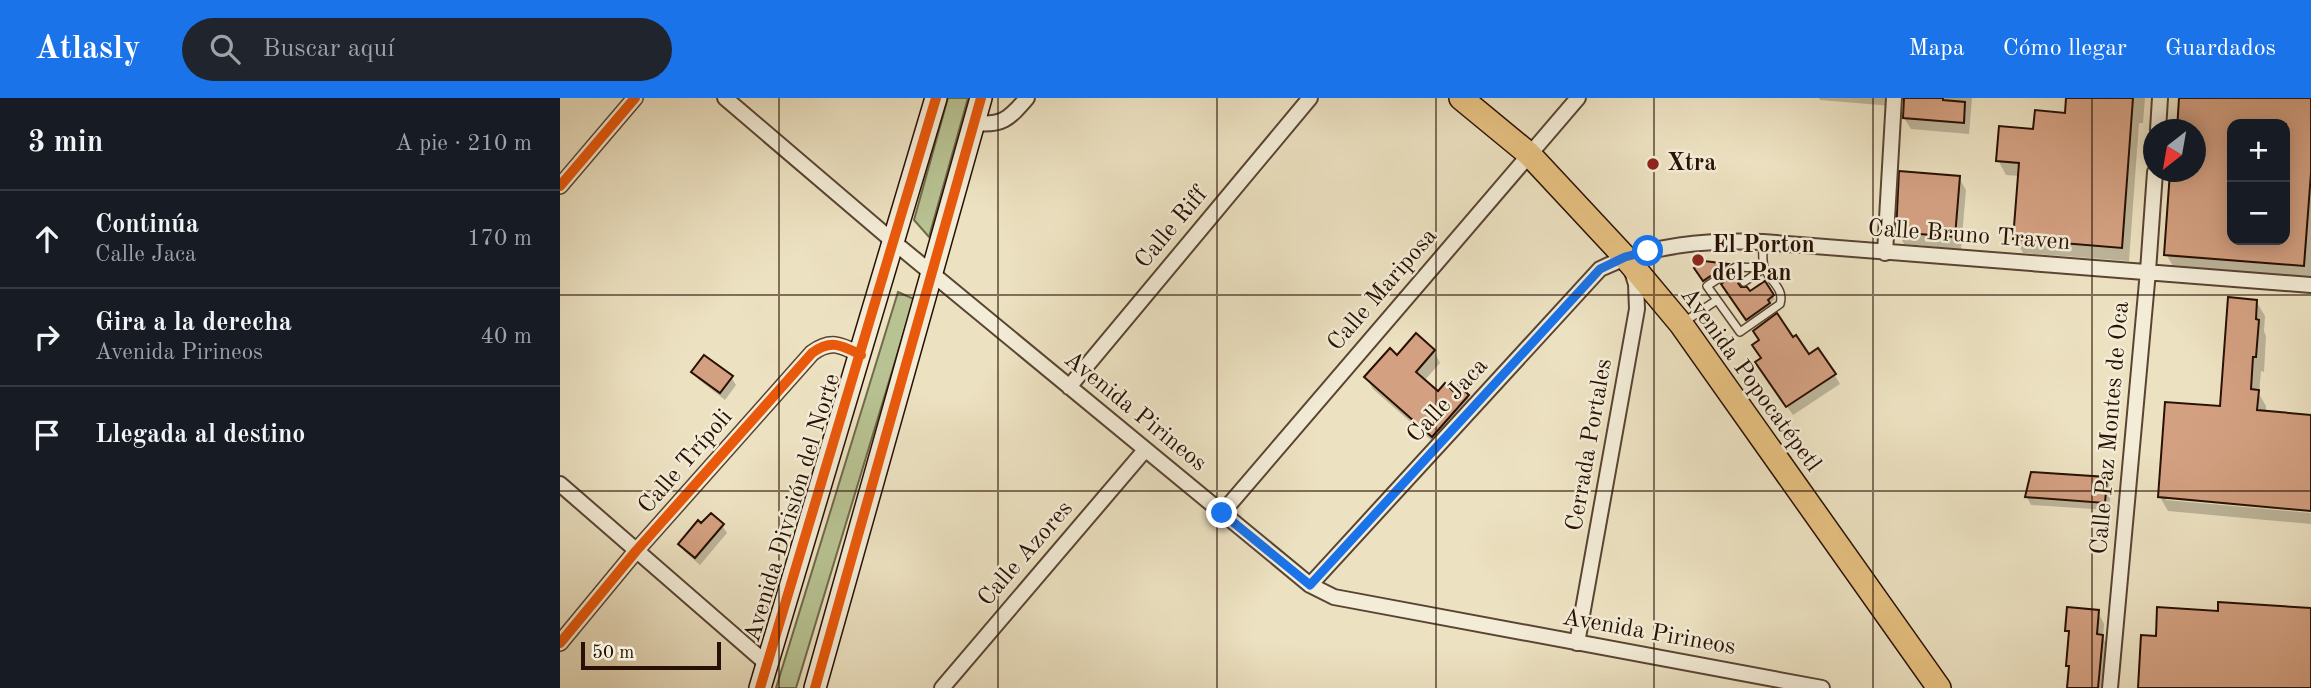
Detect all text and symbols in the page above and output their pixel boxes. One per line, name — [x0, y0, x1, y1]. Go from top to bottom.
search box — [182, 18, 672, 81]
icon: search — [206, 30, 244, 68]
text: Atlasly — [35, 33, 140, 66]
text: Buscar aquí — [262, 36, 395, 62]
text: Mapa — [1908, 37, 1965, 61]
text: Cómo llegar — [2003, 37, 2127, 61]
text: Guardados — [2165, 37, 2276, 61]
north arrow — [2143, 119, 2206, 182]
map controls — [2227, 119, 2290, 245]
button: + — [2227, 119, 2290, 182]
text: 3 min — [28, 128, 103, 158]
text: A pie · 210 m — [395, 132, 532, 155]
place label: Xtra — [1667, 152, 1716, 176]
marker: Xtra — [1645, 156, 1661, 172]
street label: Calle Riff — [1131, 182, 1213, 273]
button: − — [2227, 182, 2290, 245]
text: Continúa — [95, 212, 199, 238]
street label: Calle Bruno Traven — [1867, 217, 2071, 255]
icon: ahead — [28, 220, 66, 258]
street label: Calle Mariposa — [1324, 224, 1443, 356]
text: 170 m — [467, 227, 532, 250]
place label: El Porton del Pan — [1712, 234, 1815, 286]
route start — [1632, 235, 1663, 266]
text: Calle Jaca — [95, 243, 196, 266]
marker: El Porton del Pan — [1690, 252, 1706, 268]
street label: Avenida Popocatépetl — [1675, 283, 1825, 477]
street label: Calle Paz Montes de Oca — [2088, 300, 2134, 556]
text: Gira a la derecha — [95, 310, 292, 336]
icon: right — [28, 318, 66, 356]
text: 40 m — [481, 325, 532, 348]
text: Avenida Pirineos — [95, 341, 263, 364]
street label: Avenida Pirineos — [1059, 347, 1211, 477]
street label: Calle Jaca — [1403, 354, 1493, 448]
street label: Cerrada Portales — [1563, 357, 1617, 533]
street label: Avenida División del Norte — [741, 371, 845, 645]
street label: Calle Trípoli — [634, 405, 738, 519]
icon: arrive — [28, 416, 66, 454]
text: Llegada al destino — [95, 422, 305, 448]
street label: Calle Azores — [974, 497, 1078, 611]
route end — [1206, 497, 1237, 528]
street label: Avenida Pirineos — [1561, 606, 1737, 660]
scale bar — [581, 639, 721, 671]
text: 50 m — [592, 644, 634, 663]

